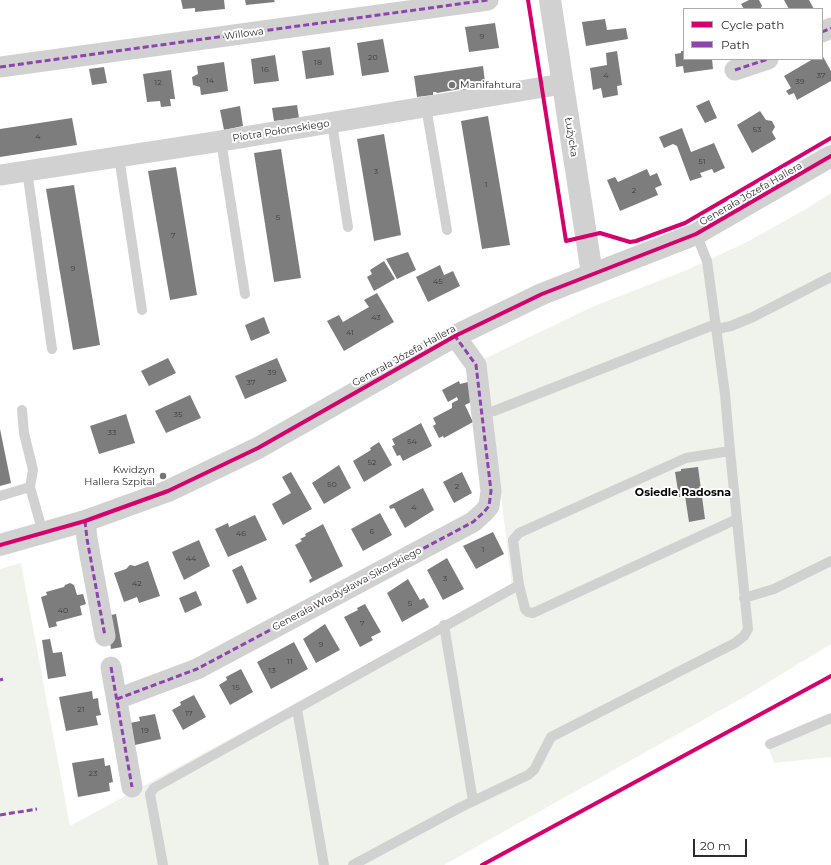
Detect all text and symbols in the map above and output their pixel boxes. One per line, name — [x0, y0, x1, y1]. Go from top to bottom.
legend — [683, 8, 823, 60]
text: Cycle path — [721, 17, 784, 32]
street label: Willowa — [224, 25, 264, 43]
house number: 9 — [480, 32, 484, 42]
text: Path — [721, 37, 750, 52]
house number: 20 — [368, 53, 378, 63]
house number: 18 — [314, 58, 322, 68]
house number: 16 — [261, 65, 269, 75]
house number: 4 — [603, 71, 609, 81]
house number: 37 — [816, 71, 826, 81]
house number: 14 — [206, 76, 214, 86]
house number: 39 — [795, 77, 805, 87]
house number: 12 — [154, 78, 162, 88]
place label: Manifahtura — [460, 79, 521, 91]
marker: Manifahtura — [447, 80, 457, 90]
street label: Łużycka — [562, 116, 580, 158]
street label: Piotra Połomskiego — [232, 117, 330, 145]
house number: 53 — [753, 125, 761, 135]
house number: 4 — [35, 132, 41, 142]
house number: 51 — [698, 157, 706, 167]
street label: Generała Józefa Hallera — [698, 160, 804, 228]
house number: 3 — [374, 167, 378, 177]
house number: 1 — [485, 180, 487, 190]
house number: 2 — [632, 186, 636, 196]
house number: 5 — [276, 213, 280, 223]
house number: 7 — [171, 231, 175, 241]
house number: 9 — [71, 264, 75, 274]
house number: 45 — [433, 277, 443, 287]
house number: 43 — [371, 313, 381, 323]
street label: Generała Józefa Hallera — [350, 323, 458, 389]
house number: 41 — [346, 328, 354, 338]
house number: 39 — [267, 368, 277, 378]
house number: 37 — [246, 378, 256, 388]
house number: 35 — [174, 410, 182, 420]
house number: 33 — [108, 428, 116, 438]
house number: 54 — [407, 437, 417, 447]
house number: 52 — [367, 458, 377, 468]
place label: Kwidzyn Hallera Szpital — [84, 464, 155, 488]
marker: Kwidzyn Hallera Szpital — [158, 471, 168, 481]
house number: 50 — [327, 480, 337, 490]
house number: 2 — [455, 482, 459, 492]
district label: Osiedle Radosna — [635, 486, 731, 500]
house number: 4 — [411, 503, 417, 513]
house number: 6 — [370, 527, 374, 537]
house number: 46 — [236, 529, 246, 539]
street label: Generała Władysława Sikorskiego — [270, 544, 424, 634]
house number: 1 — [482, 545, 484, 555]
house number: 44 — [186, 554, 196, 564]
house number: 3 — [443, 574, 447, 584]
house number: 42 — [132, 579, 142, 589]
house number: 5 — [408, 599, 412, 609]
house number: 40 — [58, 606, 68, 616]
house number: 7 — [360, 619, 364, 629]
house number: 9 — [319, 640, 323, 650]
house number: 11 — [287, 657, 293, 667]
house number: 13 — [268, 666, 276, 676]
house number: 15 — [232, 683, 240, 693]
house number: 21 — [77, 705, 85, 715]
house number: 17 — [185, 709, 193, 719]
house number: 19 — [141, 726, 149, 736]
house number: 23 — [88, 769, 98, 779]
scale bar — [695, 831, 749, 857]
text: 20 m — [700, 838, 731, 853]

